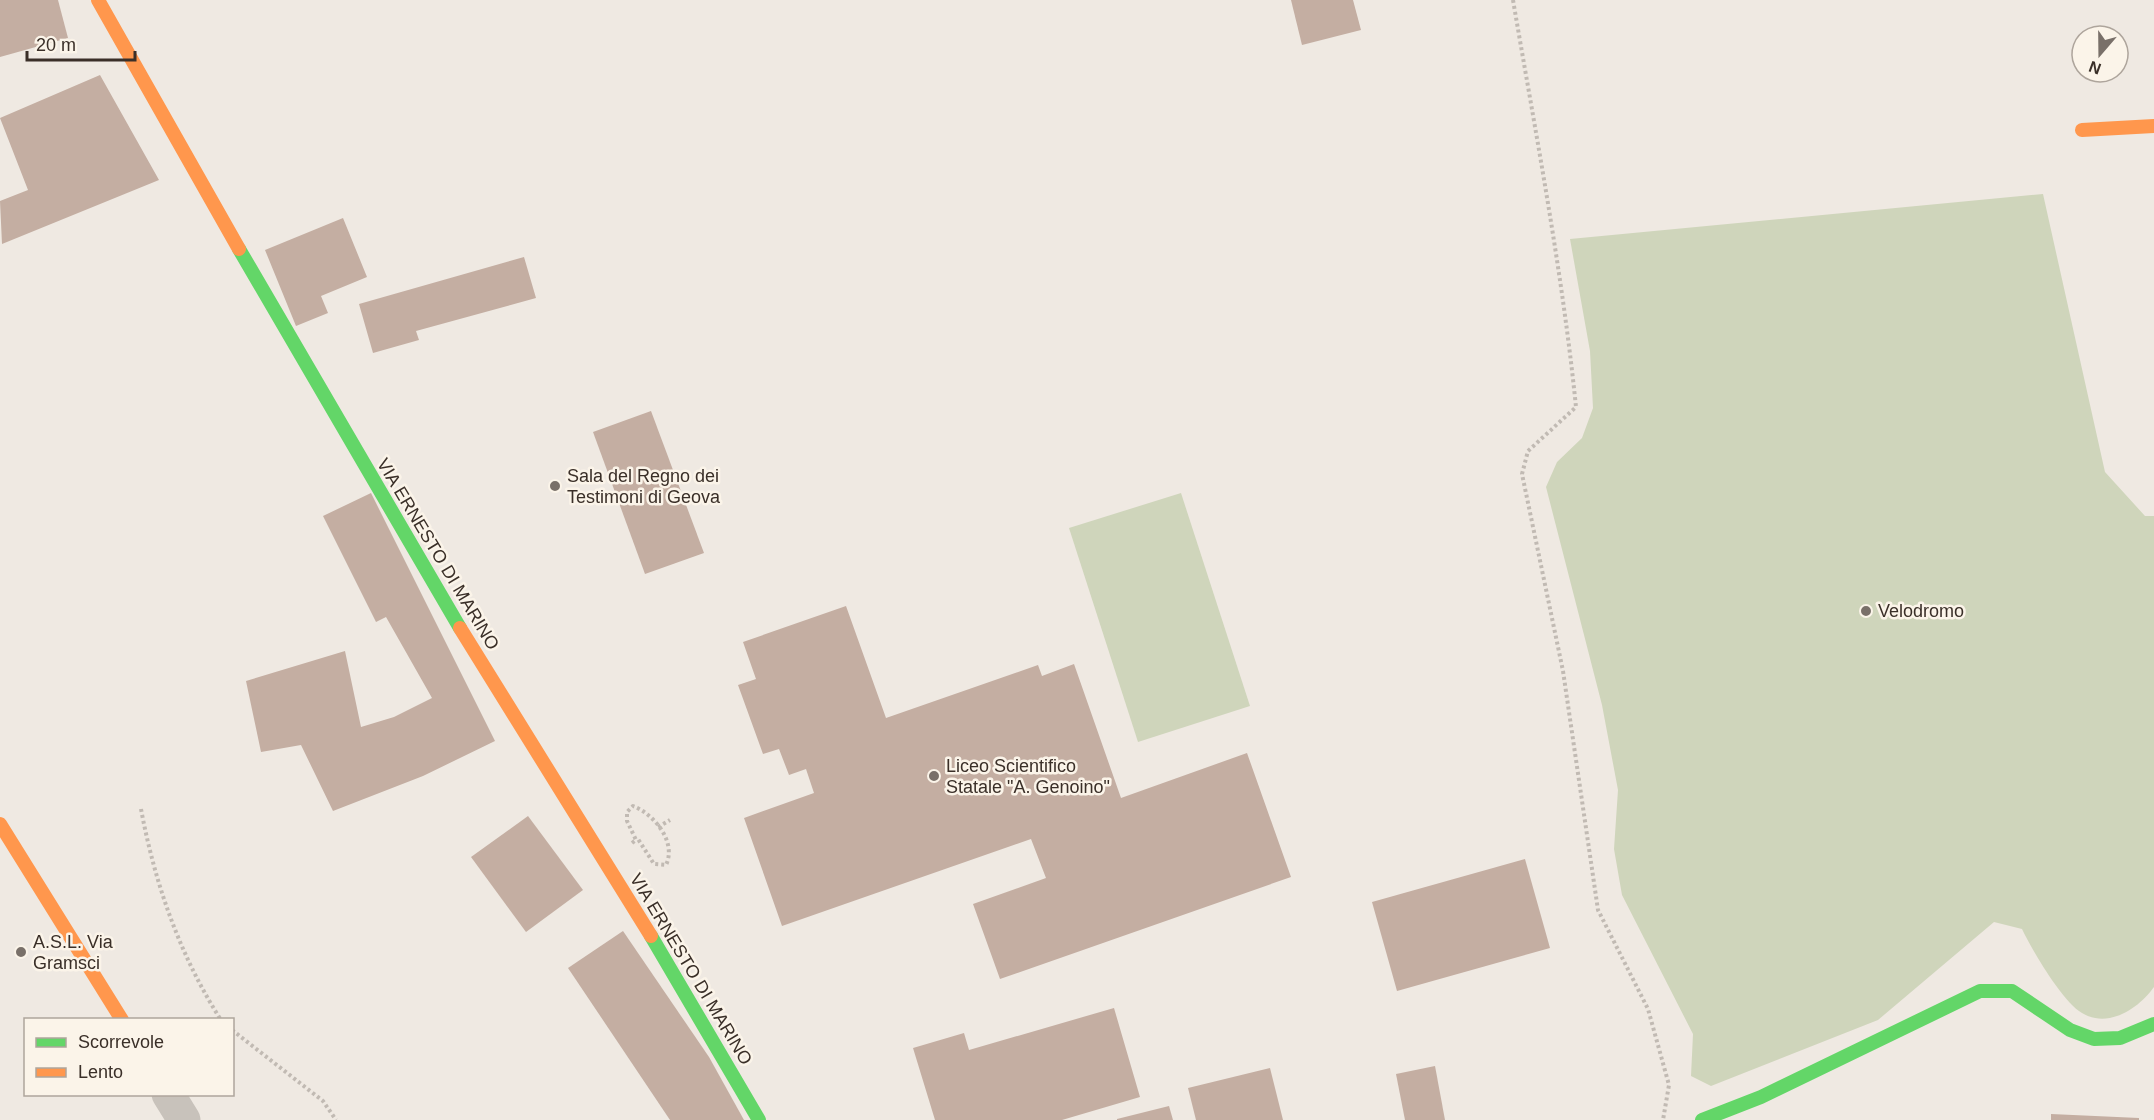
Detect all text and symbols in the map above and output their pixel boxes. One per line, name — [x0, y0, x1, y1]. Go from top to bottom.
scale bar — [27, 24, 135, 62]
north arrow — [2070, 24, 2130, 84]
text: 20 m — [36, 35, 76, 55]
text: N — [2087, 58, 2103, 78]
street label: VIA ERNESTO DI MARINO — [373, 455, 503, 653]
place label: Sala del Regno dei Testimoni di Geova — [567, 466, 721, 507]
marker: Sala del Regno dei Testimoni di Geova — [548, 479, 562, 493]
place label: Velodromo — [1878, 601, 1964, 621]
marker: Velodromo — [1859, 604, 1873, 618]
place label: Liceo Scientifico Statale "A. Genoino" — [946, 756, 1110, 797]
marker: Liceo Scientifico Statale "A. Genoino" — [927, 769, 941, 783]
street label: VIA ERNESTO DI MARINO — [626, 870, 756, 1068]
place label: A.S.L. Via Gramsci — [33, 932, 114, 973]
marker: A.S.L. Via Gramsci — [14, 945, 28, 959]
legend — [24, 1018, 234, 1096]
text: Scorrevole — [78, 1032, 164, 1052]
text: Lento — [78, 1062, 123, 1082]

